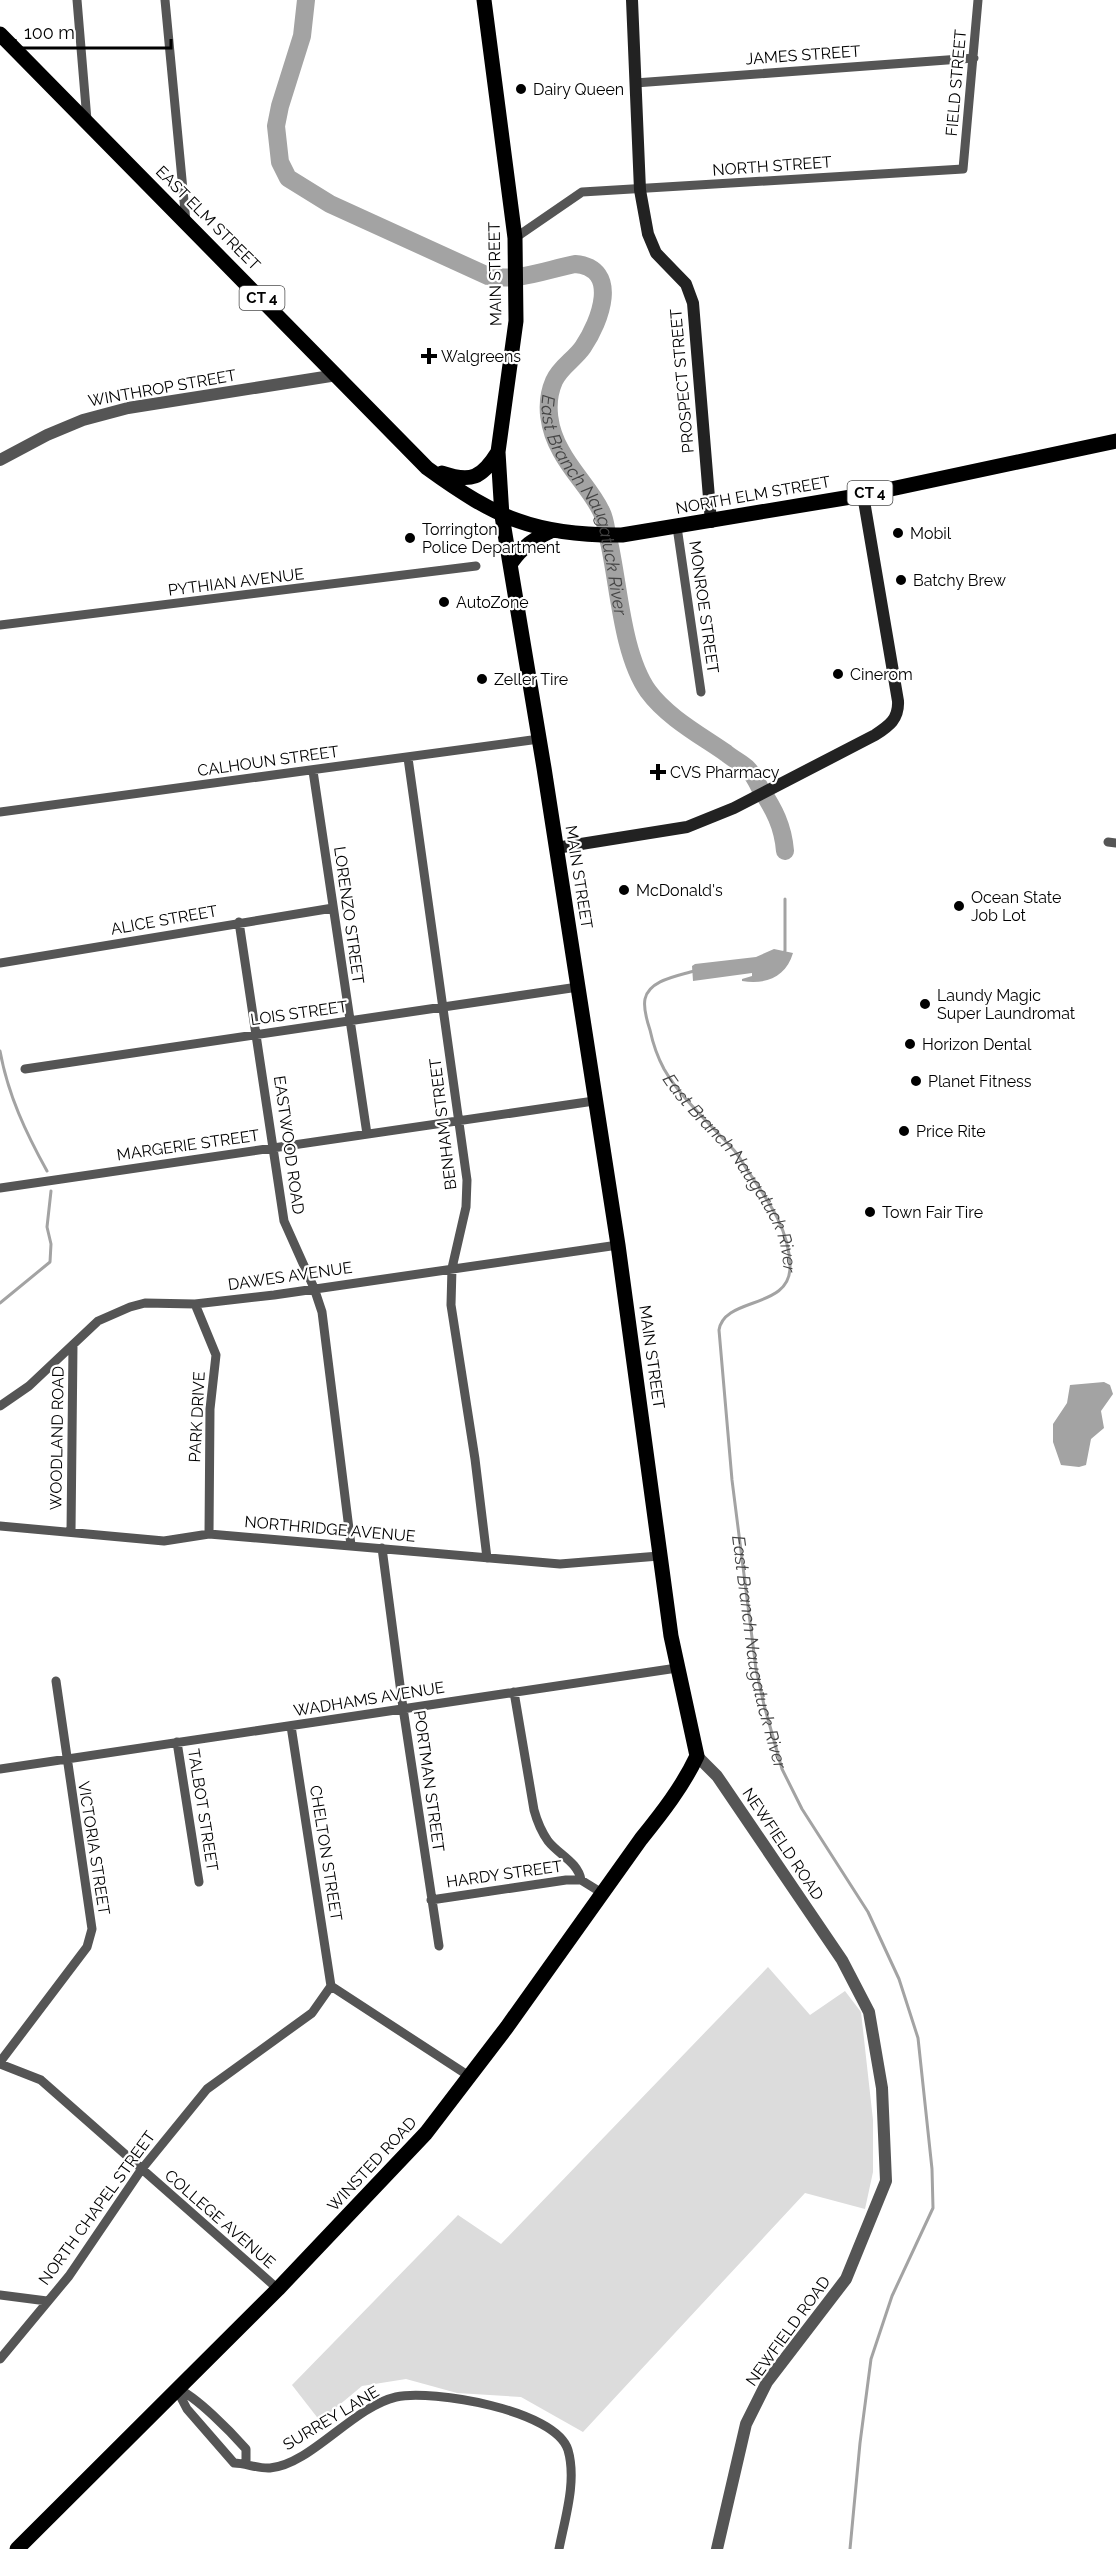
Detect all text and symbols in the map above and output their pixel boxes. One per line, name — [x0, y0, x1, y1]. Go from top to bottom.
scale bar — [15, 12, 171, 50]
text: 100 m — [24, 22, 75, 43]
street label: FIELD STREET — [942, 29, 970, 137]
street label: JAMES STREET — [745, 41, 861, 68]
place label: Dairy Queen — [533, 80, 624, 99]
marker: Dairy Queen — [514, 82, 528, 96]
street label: NORTH STREET — [712, 152, 832, 180]
street label: EAST ELM STREET — [152, 162, 264, 274]
street label: MAIN STREET — [485, 221, 505, 326]
road number: CT 4 — [240, 286, 284, 310]
street label: PROSPECT STREET — [666, 308, 698, 454]
place label: Walgreens — [441, 347, 521, 366]
marker: Walgreens — [422, 349, 436, 363]
street label: WINTHROP STREET — [87, 366, 238, 410]
water label: East Branch Naugatuck River — [538, 394, 632, 618]
street label: NORTH ELM STREET — [674, 472, 832, 518]
road number: CT 4 — [848, 481, 892, 505]
place label: Torrington Police Department — [422, 520, 561, 557]
place label: Mobil — [910, 524, 952, 543]
marker: Mobil — [891, 526, 905, 540]
marker: Torrington Police Department — [403, 531, 417, 545]
street label: MONROE STREET — [685, 539, 723, 675]
street label: PYTHIAN AVENUE — [167, 564, 305, 600]
place label: Batchy Brew — [913, 571, 1006, 590]
marker: Batchy Brew — [894, 573, 908, 587]
place label: AutoZone — [456, 593, 529, 612]
marker: AutoZone — [437, 595, 451, 609]
place label: Cinerom — [850, 665, 913, 684]
marker: Cinerom — [831, 667, 845, 681]
place label: Zeller Tire — [494, 670, 568, 689]
marker: Zeller Tire — [475, 672, 489, 686]
street label: CALHOUN STREET — [196, 742, 340, 780]
place label: CVS Pharmacy — [670, 763, 780, 782]
marker: CVS Pharmacy — [651, 765, 665, 779]
street label: MAIN STREET — [561, 824, 597, 930]
street label: LORENZO STREET — [330, 845, 368, 985]
place label: McDonald's — [636, 881, 723, 900]
marker: McDonald's — [617, 883, 631, 897]
place label: Ocean State Job Lot — [971, 888, 1061, 925]
marker: Ocean State Job Lot — [952, 899, 966, 913]
street label: ALICE STREET — [109, 901, 219, 939]
place label: Laundy Magic Super Laundromat — [937, 986, 1076, 1023]
street label: LOIS STREET — [249, 997, 349, 1029]
marker: Laundy Magic Super Laundromat — [918, 997, 932, 1011]
place label: Horizon Dental — [922, 1035, 1032, 1054]
marker: Horizon Dental — [903, 1037, 917, 1051]
street label: BENHAM STREET — [425, 1057, 461, 1191]
water label: East Branch Naugatuck River — [659, 1069, 801, 1273]
place label: Planet Fitness — [928, 1072, 1032, 1091]
street label: EASTWOOD ROAD — [270, 1074, 308, 1216]
marker: Planet Fitness — [909, 1074, 923, 1088]
place label: Price Rite — [916, 1122, 986, 1141]
marker: Price Rite — [897, 1124, 911, 1138]
street label: MARGERIE STREET — [115, 1126, 261, 1164]
place label: Town Fair Tire — [882, 1203, 983, 1222]
marker: Town Fair Tire — [863, 1205, 877, 1219]
street label: DAWES AVENUE — [227, 1258, 354, 1294]
street label: MAIN STREET — [635, 1304, 669, 1410]
street label: WOODLAND ROAD — [46, 1366, 68, 1510]
street label: PARK DRIVE — [185, 1371, 209, 1463]
street label: NORTHRIDGE AVENUE — [244, 1512, 417, 1546]
water label: East Branch Naugatuck River — [729, 1534, 792, 1771]
street label: WADHAMS AVENUE — [292, 1678, 446, 1720]
street label: PORTMAN STREET — [410, 1709, 448, 1853]
street label: TALBOT STREET — [184, 1747, 222, 1873]
street label: VICTORIA STREET — [74, 1780, 114, 1916]
street label: CHELTON STREET — [306, 1784, 346, 1922]
street label: NEWFIELD ROAD — [738, 1784, 828, 1904]
street label: HARDY STREET — [445, 1856, 563, 1892]
street label: WINSTED ROAD — [323, 2113, 421, 2215]
street label: NORTH CHAPEL STREET — [35, 2127, 159, 2289]
street label: COLLEGE AVENUE — [161, 2166, 279, 2272]
street label: NEWFIELD ROAD — [742, 2272, 834, 2390]
street label: SURREY LANE — [280, 2382, 383, 2454]

